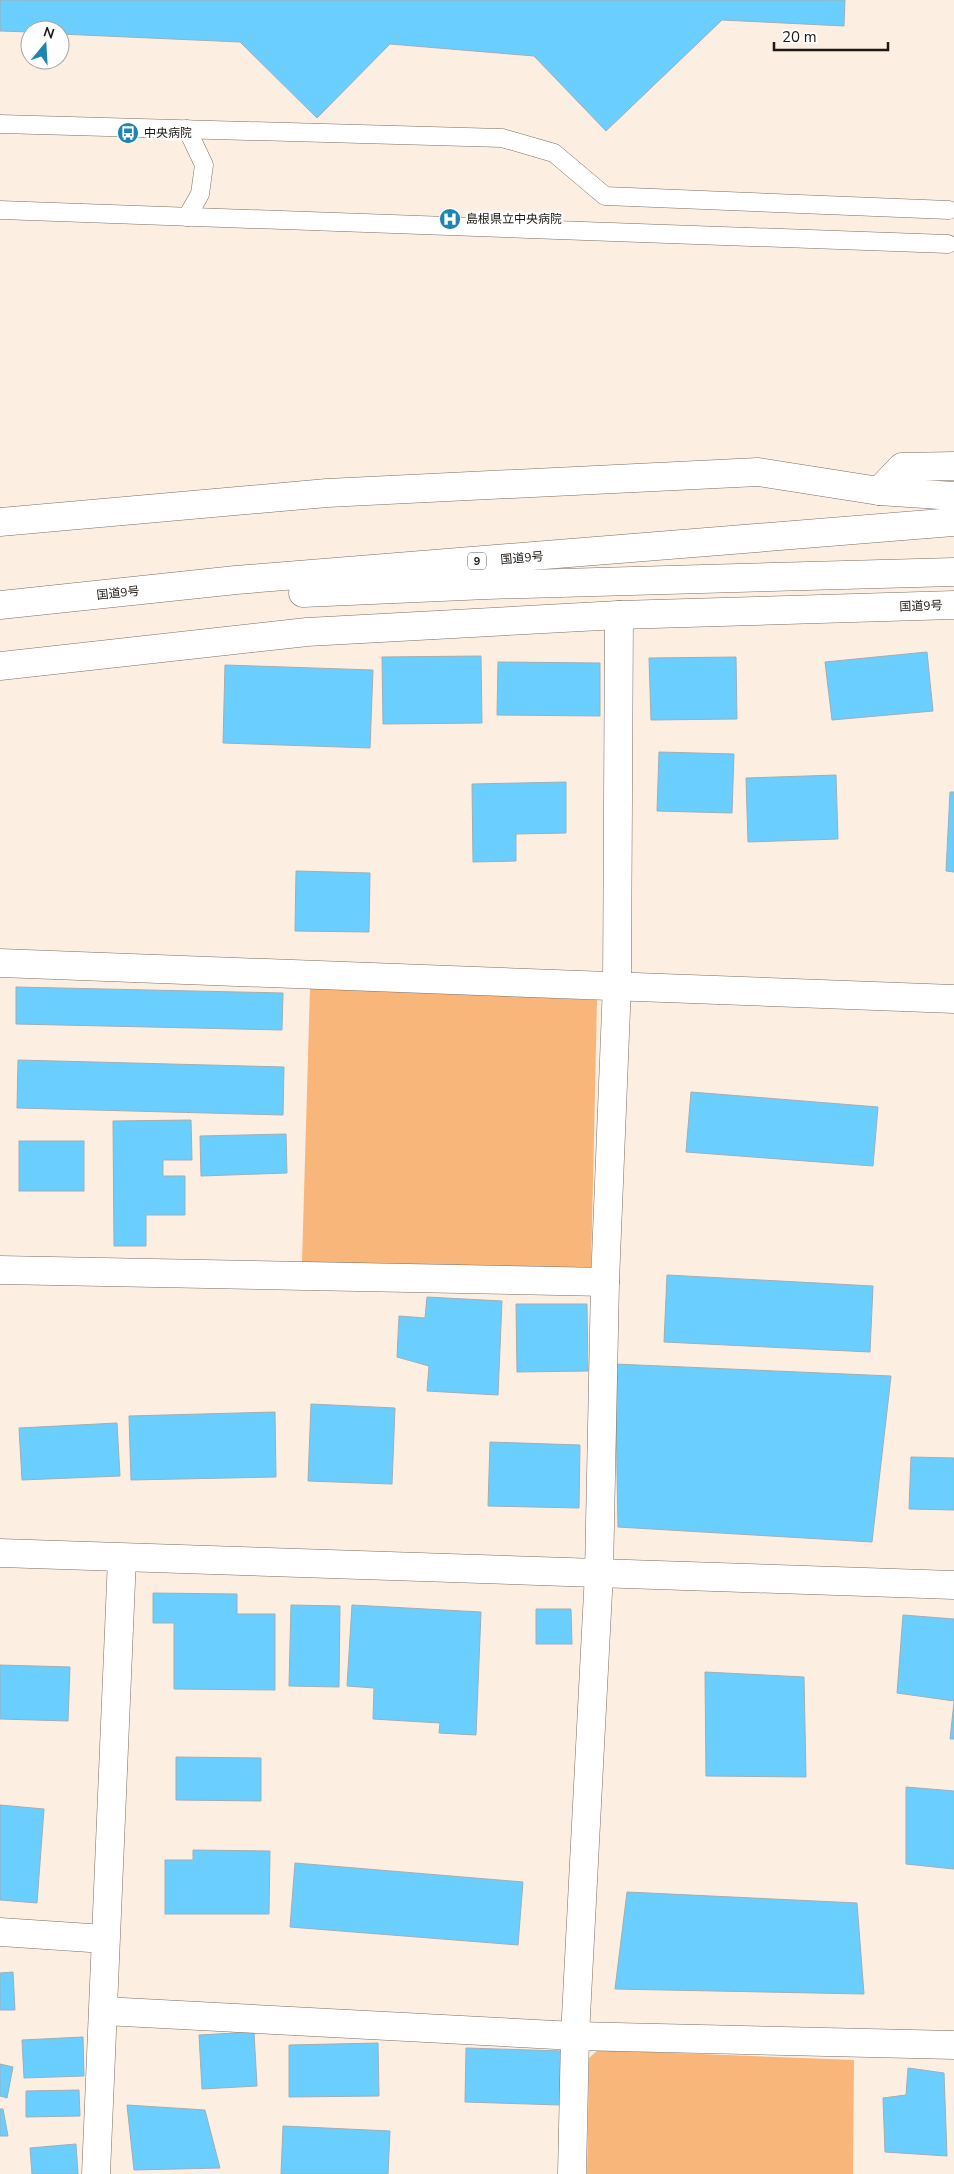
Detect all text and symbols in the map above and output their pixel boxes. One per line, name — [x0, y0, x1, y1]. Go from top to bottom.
north arrow — [20, 20, 70, 70]
scale bar — [774, 20, 888, 52]
text: N — [41, 22, 57, 44]
text: 20 m — [782, 27, 817, 47]
bus stop icon: 中央病院 — [116, 121, 140, 145]
place label: 中央病院 — [144, 125, 192, 141]
hospital icon: 島根県立中央病院 — [438, 207, 462, 231]
place label: 島根県立中央病院 — [466, 211, 562, 227]
street label: 国道9号 — [500, 548, 544, 568]
road number: 9 — [468, 552, 486, 570]
street label: 国道9号 — [96, 583, 140, 603]
street label: 国道9号 — [899, 597, 943, 615]

